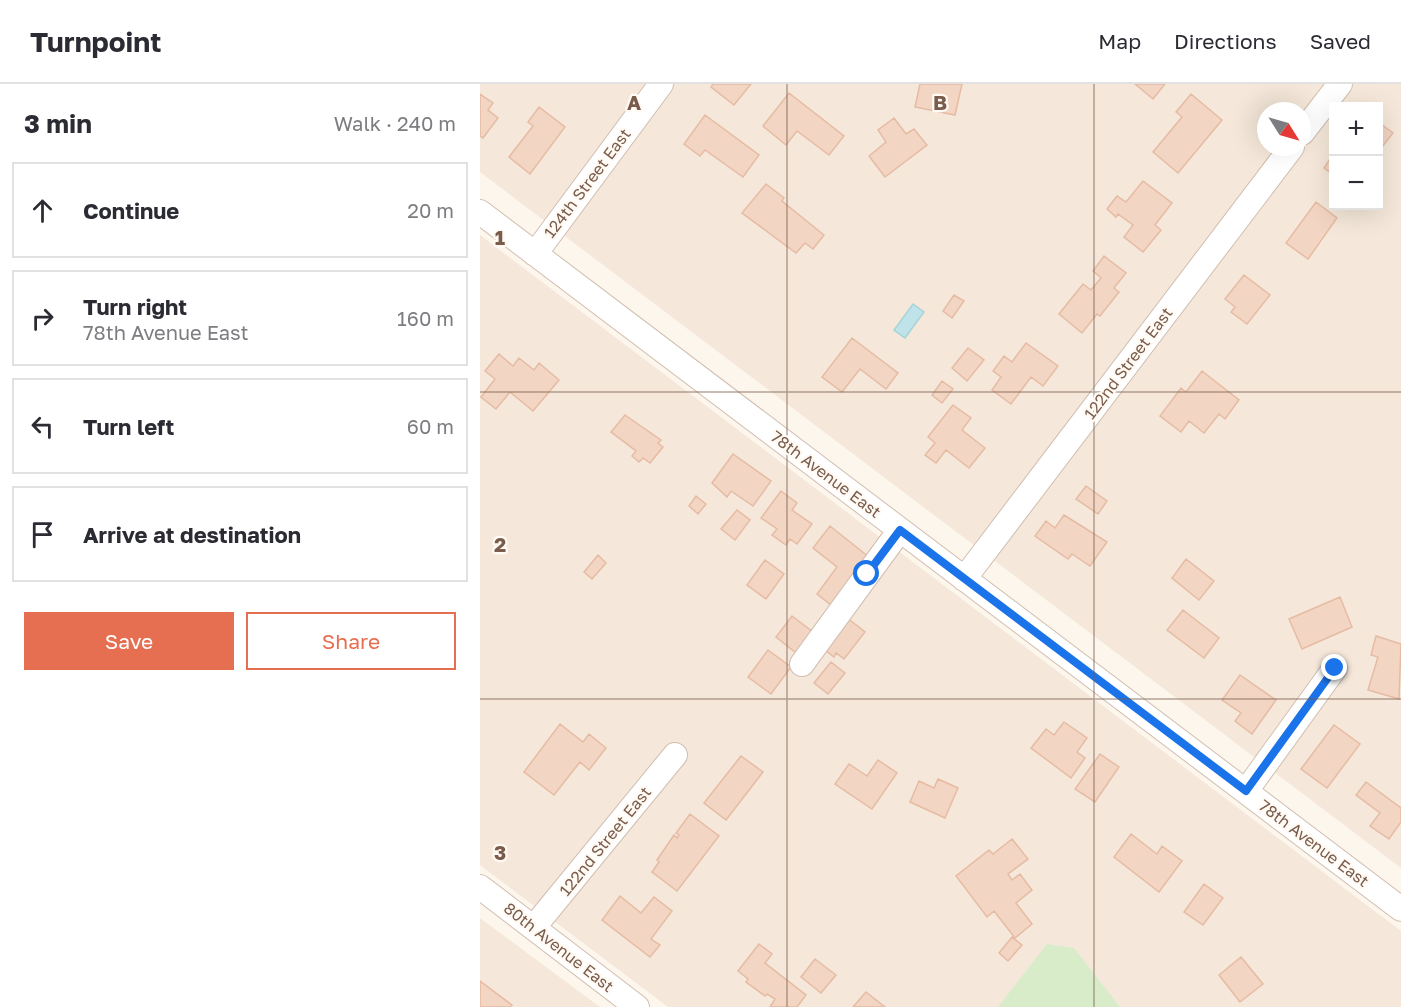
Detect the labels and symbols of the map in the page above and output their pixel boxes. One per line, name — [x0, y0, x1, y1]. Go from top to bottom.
text: A — [627, 90, 641, 114]
text: B — [933, 90, 947, 114]
north arrow — [1257, 102, 1311, 156]
street label: 124th Street East — [539, 124, 635, 242]
text: 1 — [495, 225, 505, 249]
street label: 122nd Street East — [1079, 303, 1177, 423]
street label: 78th Avenue East — [767, 426, 885, 522]
text: 2 — [494, 532, 506, 556]
route start — [853, 560, 879, 586]
route end — [1321, 654, 1347, 680]
street label: 122nd Street East — [555, 782, 655, 900]
street label: 78th Avenue East — [1255, 795, 1373, 891]
text: 3 — [494, 840, 506, 864]
street label: 80th Avenue East — [500, 898, 618, 996]

